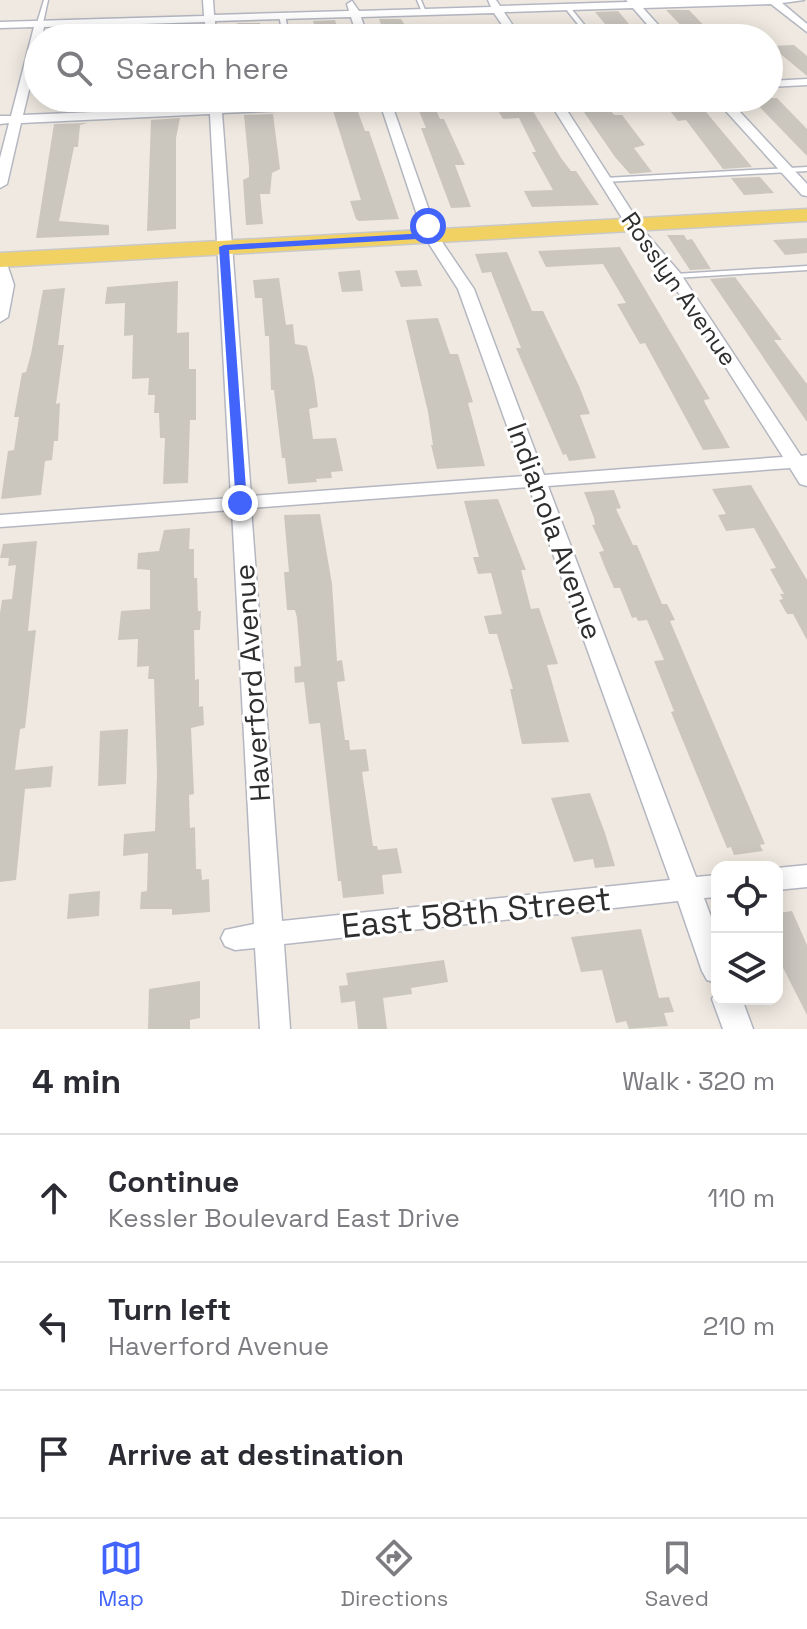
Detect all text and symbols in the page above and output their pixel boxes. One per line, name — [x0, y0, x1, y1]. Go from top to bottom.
search box — [24, 24, 783, 112]
icon: search — [52, 46, 96, 90]
text: Search here — [116, 49, 289, 88]
street label: Rosslyn Avenue — [615, 206, 744, 372]
route start — [410, 208, 446, 244]
street label: Indianola Avenue — [499, 418, 611, 644]
route end — [222, 485, 258, 521]
street label: Haverford Avenue — [226, 563, 278, 803]
map controls — [711, 861, 783, 1005]
button: locate — [711, 861, 783, 933]
street label: East 58th Street — [339, 877, 613, 948]
button: layers — [711, 933, 783, 1005]
text: 4 min — [32, 1060, 121, 1103]
text: Walk · 320 m — [622, 1064, 775, 1098]
text: Continue — [108, 1162, 239, 1201]
icon: ahead — [32, 1176, 76, 1220]
text: 110 m — [708, 1181, 775, 1215]
text: Kessler Boulevard East Drive — [108, 1201, 460, 1235]
text: Turn left — [108, 1290, 231, 1329]
icon: left — [32, 1304, 76, 1348]
text: 210 m — [703, 1309, 775, 1343]
text: Haverford Avenue — [108, 1329, 329, 1363]
icon: arrive — [32, 1432, 76, 1476]
text: Arrive at destination — [108, 1435, 404, 1474]
tab: Map — [98, 1536, 144, 1612]
tab: Directions — [340, 1536, 448, 1612]
tab: Saved — [645, 1536, 709, 1612]

